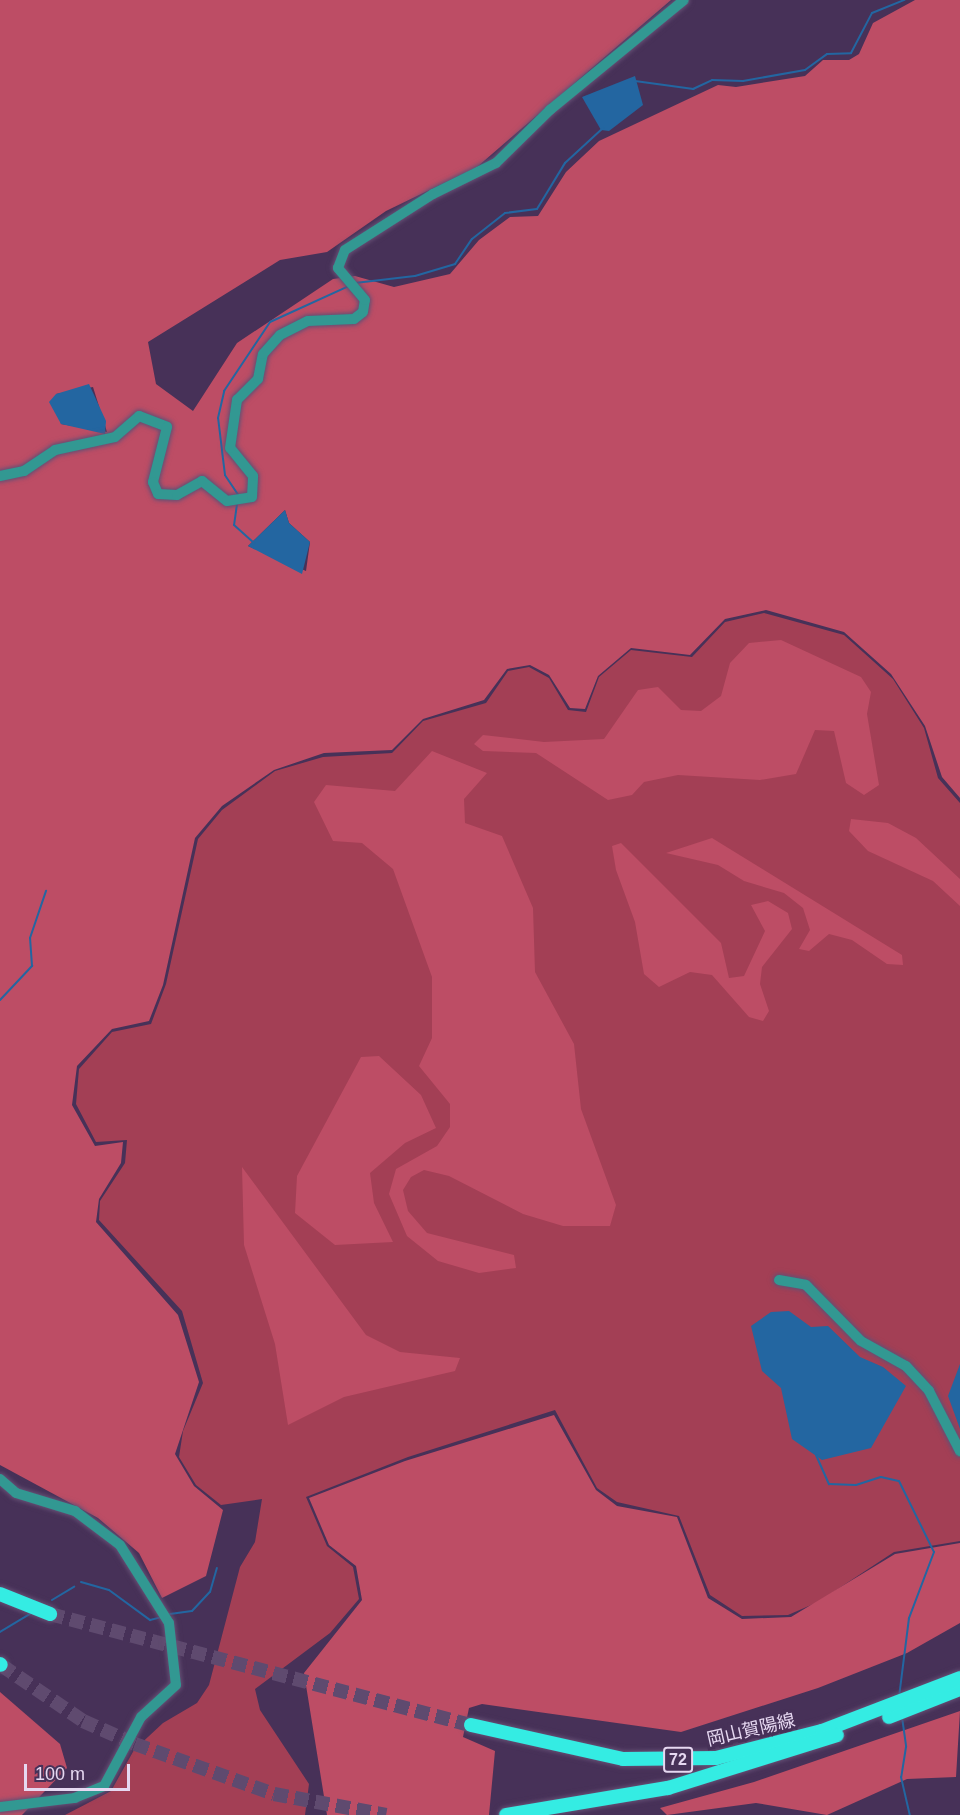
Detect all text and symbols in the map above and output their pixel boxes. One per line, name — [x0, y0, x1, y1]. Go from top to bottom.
street label: 岡山賀陽線 — [705, 1709, 797, 1751]
road number: 72 — [663, 1747, 693, 1773]
scale bar — [27, 1752, 134, 1790]
text: 100 m — [35, 1764, 85, 1784]

